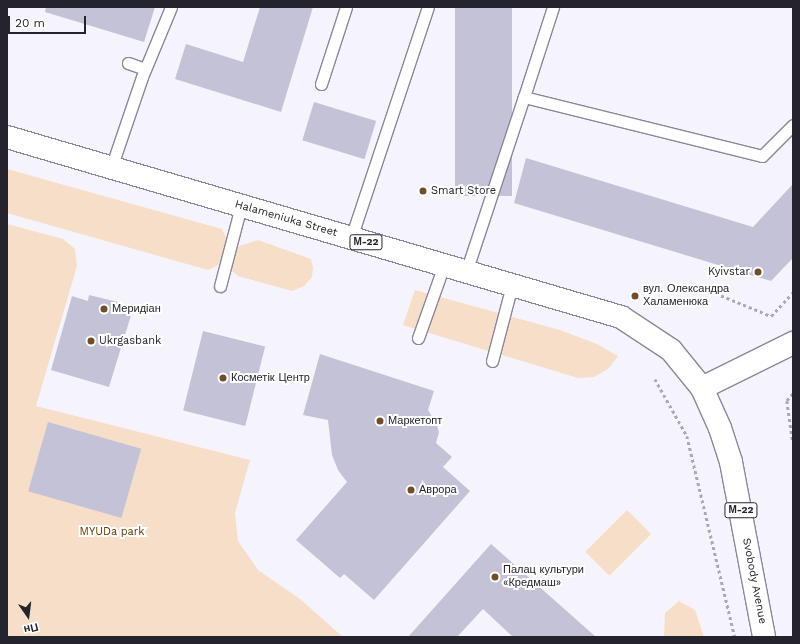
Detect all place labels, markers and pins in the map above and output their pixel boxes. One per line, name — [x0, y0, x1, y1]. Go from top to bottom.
place label: Smart Store — [431, 184, 496, 198]
marker: Smart Store — [418, 186, 428, 196]
place label: Kyivstar — [708, 265, 750, 279]
marker: Kyivstar — [753, 267, 763, 277]
place label: вул. Олександра Халаменюка — [643, 283, 729, 309]
marker: вул. Олександра Халаменюка — [630, 291, 640, 301]
place label: Меридіан — [112, 302, 161, 316]
marker: Меридіан — [99, 304, 109, 314]
place label: Ukrgasbank — [99, 334, 161, 348]
marker: Ukrgasbank — [86, 336, 96, 346]
place label: Косметік Центр — [231, 371, 310, 385]
marker: Косметік Центр — [218, 373, 228, 383]
place label: Маркетопт — [388, 414, 442, 428]
marker: Маркетопт — [375, 416, 385, 426]
place label: Аврора — [419, 483, 457, 497]
marker: Аврора — [406, 485, 416, 495]
place label: Палац культури «Кредмаш» — [503, 564, 584, 590]
marker: Палац культури «Кредмаш» — [490, 572, 500, 582]

